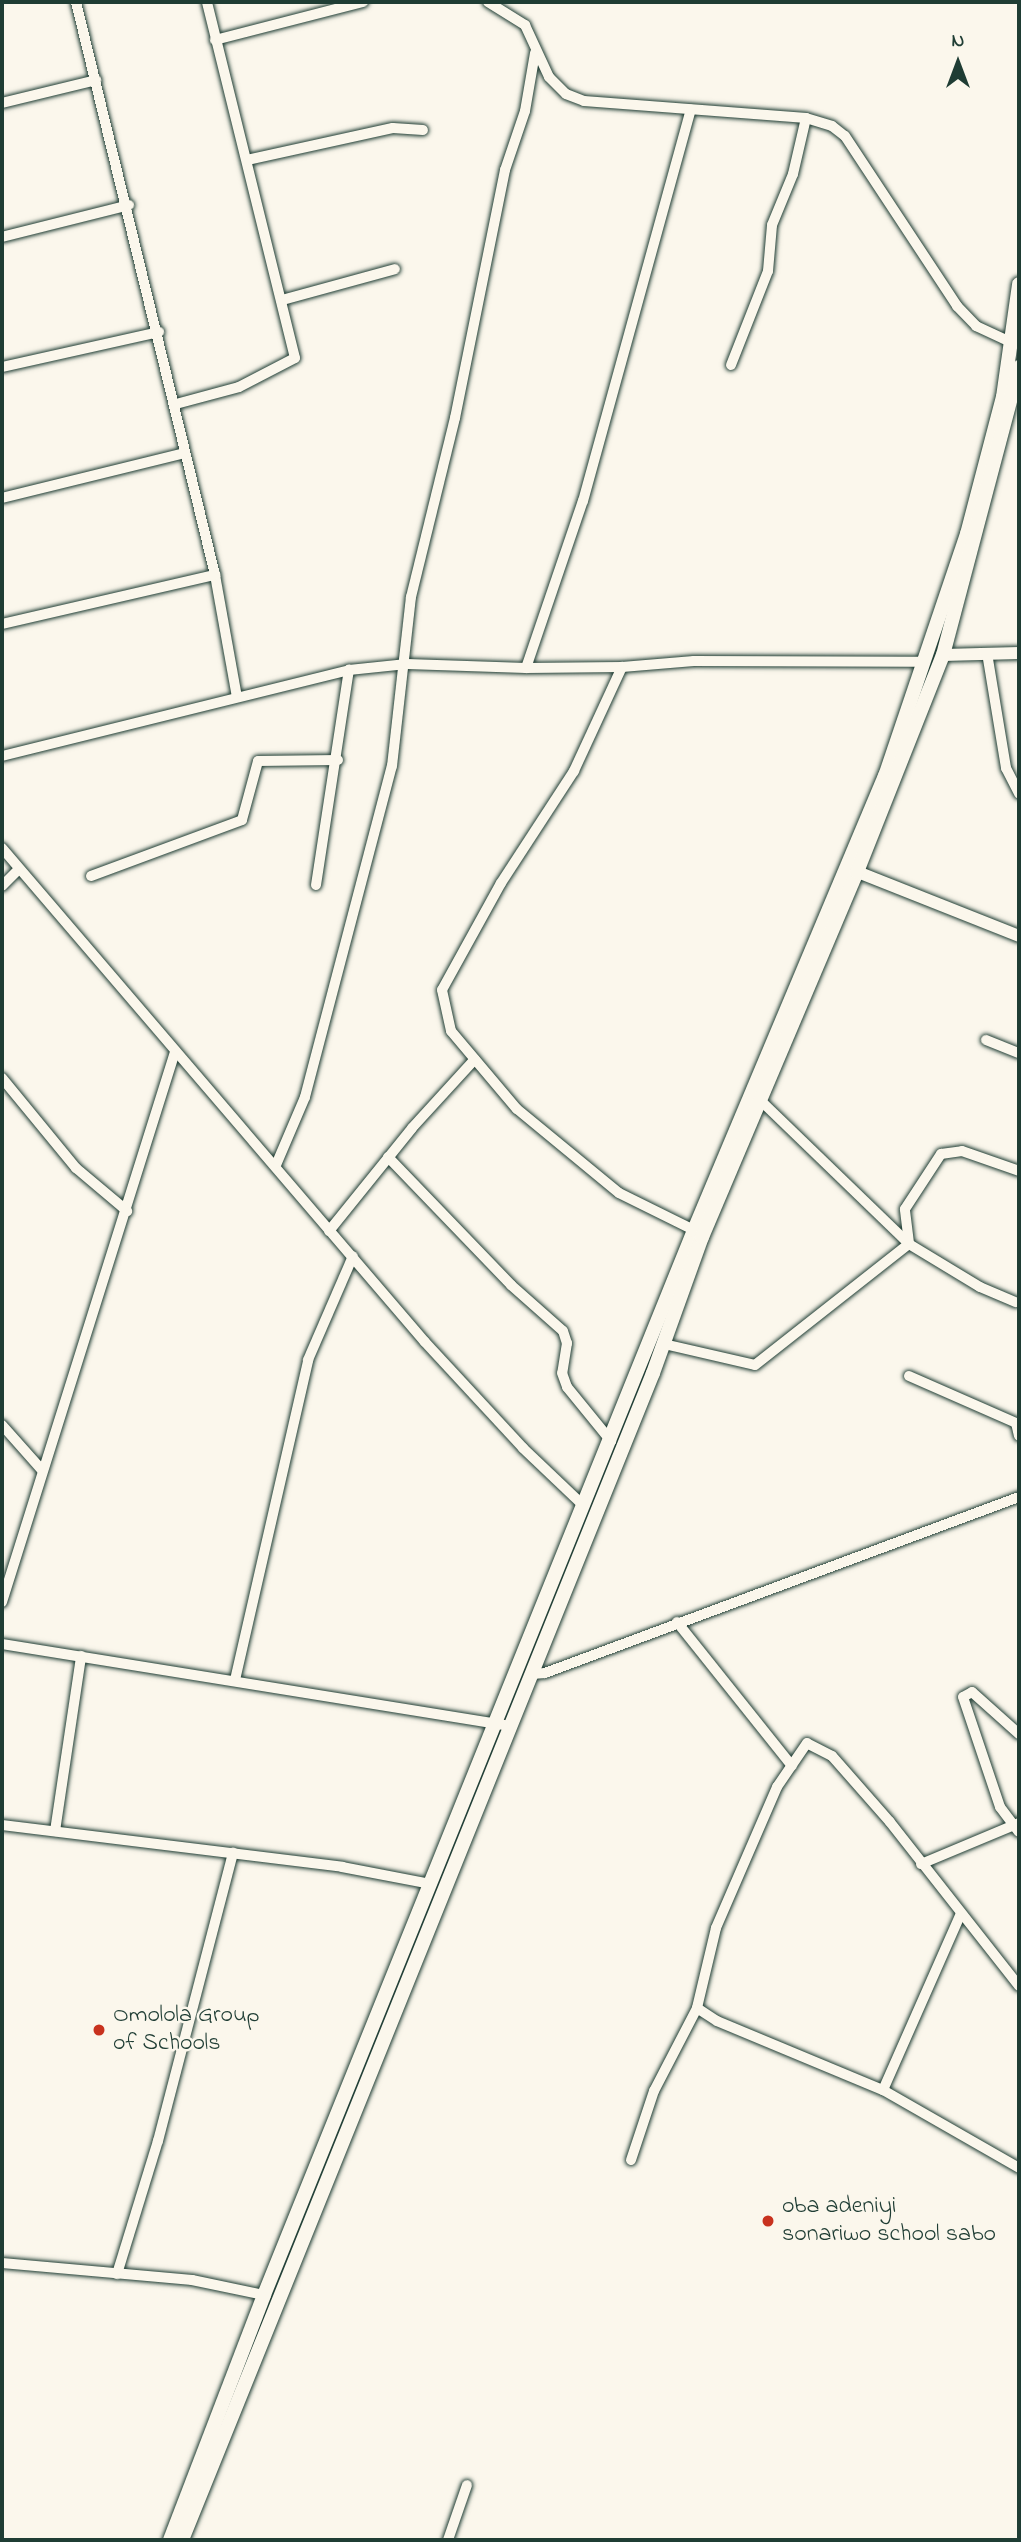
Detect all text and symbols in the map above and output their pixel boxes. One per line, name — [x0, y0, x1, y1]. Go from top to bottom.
north arrow — [923, 28, 993, 98]
text: N — [952, 28, 964, 55]
place label: Omolola Group of Schools — [113, 2002, 260, 2058]
marker: Omolola Group of Schools — [91, 2022, 107, 2038]
place label: oba adeniyi sonariwo school sabo — [782, 2193, 996, 2249]
marker: oba adeniyi sonariwo school sabo — [760, 2213, 776, 2229]

